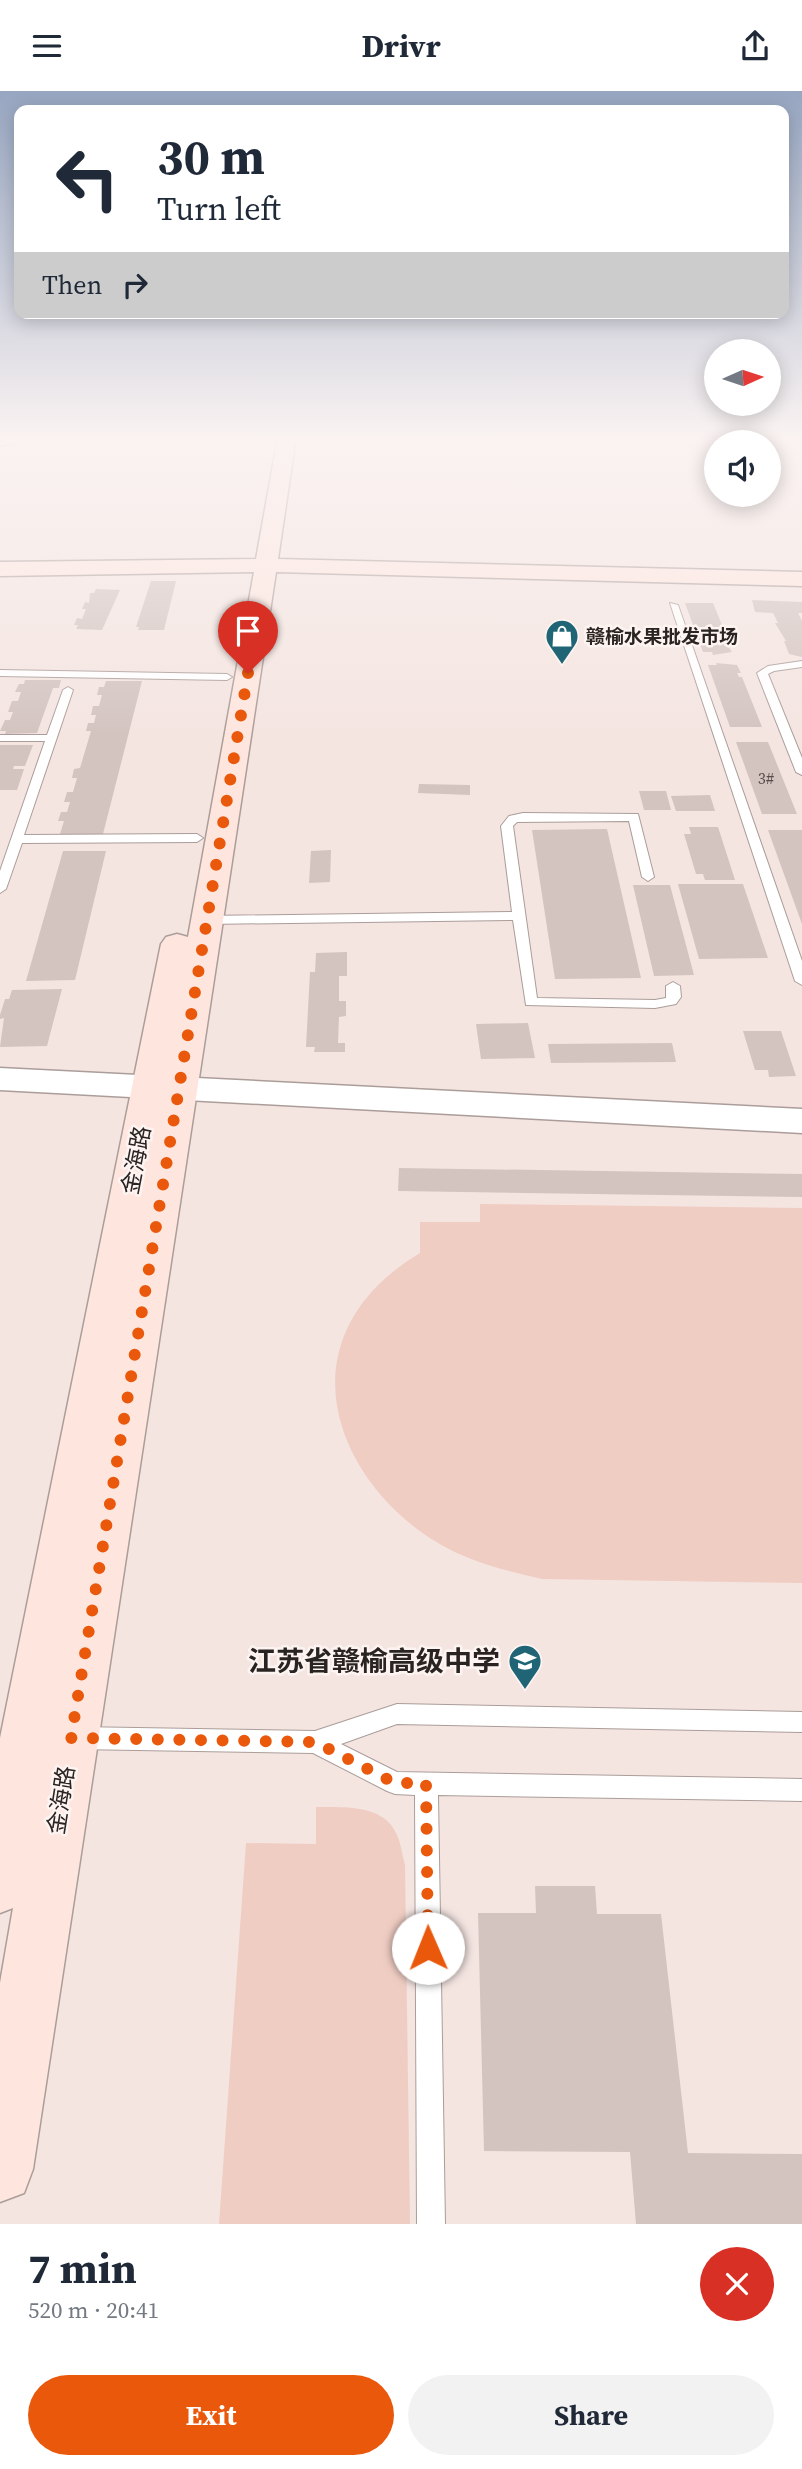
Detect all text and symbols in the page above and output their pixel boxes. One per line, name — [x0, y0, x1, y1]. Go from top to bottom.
text: Drivr — [361, 24, 441, 68]
icon: menu — [28, 27, 66, 65]
icon: share — [736, 27, 774, 65]
text: 30 m — [157, 123, 265, 190]
icon: left — [42, 133, 133, 224]
text: Turn left — [157, 187, 281, 231]
icon: right — [116, 266, 154, 304]
text: Then — [42, 267, 102, 303]
north arrow — [704, 339, 780, 417]
map controls — [704, 339, 781, 507]
button: sound — [704, 430, 781, 507]
pin — [218, 601, 278, 673]
icon: arrive — [229, 612, 267, 650]
shop icon: 赣榆水果批发市场 — [543, 617, 581, 666]
place label: 赣榆水果批发市场 — [586, 623, 738, 649]
house number: 3# — [758, 767, 775, 789]
street label: 金海路 — [114, 1123, 158, 1197]
place label: 江苏省赣榆高级中学 — [248, 1642, 500, 1680]
school or university icon: 江苏省赣榆高级中学 — [506, 1642, 544, 1691]
street label: 金海路 — [40, 1763, 82, 1837]
position arrow — [391, 1911, 465, 1985]
text: 7 min — [28, 2239, 137, 2297]
button: close — [700, 2247, 774, 2321]
text: 520 m · 20:41 — [28, 2294, 159, 2326]
button: Exit — [28, 2375, 394, 2455]
button: Share — [408, 2375, 774, 2455]

